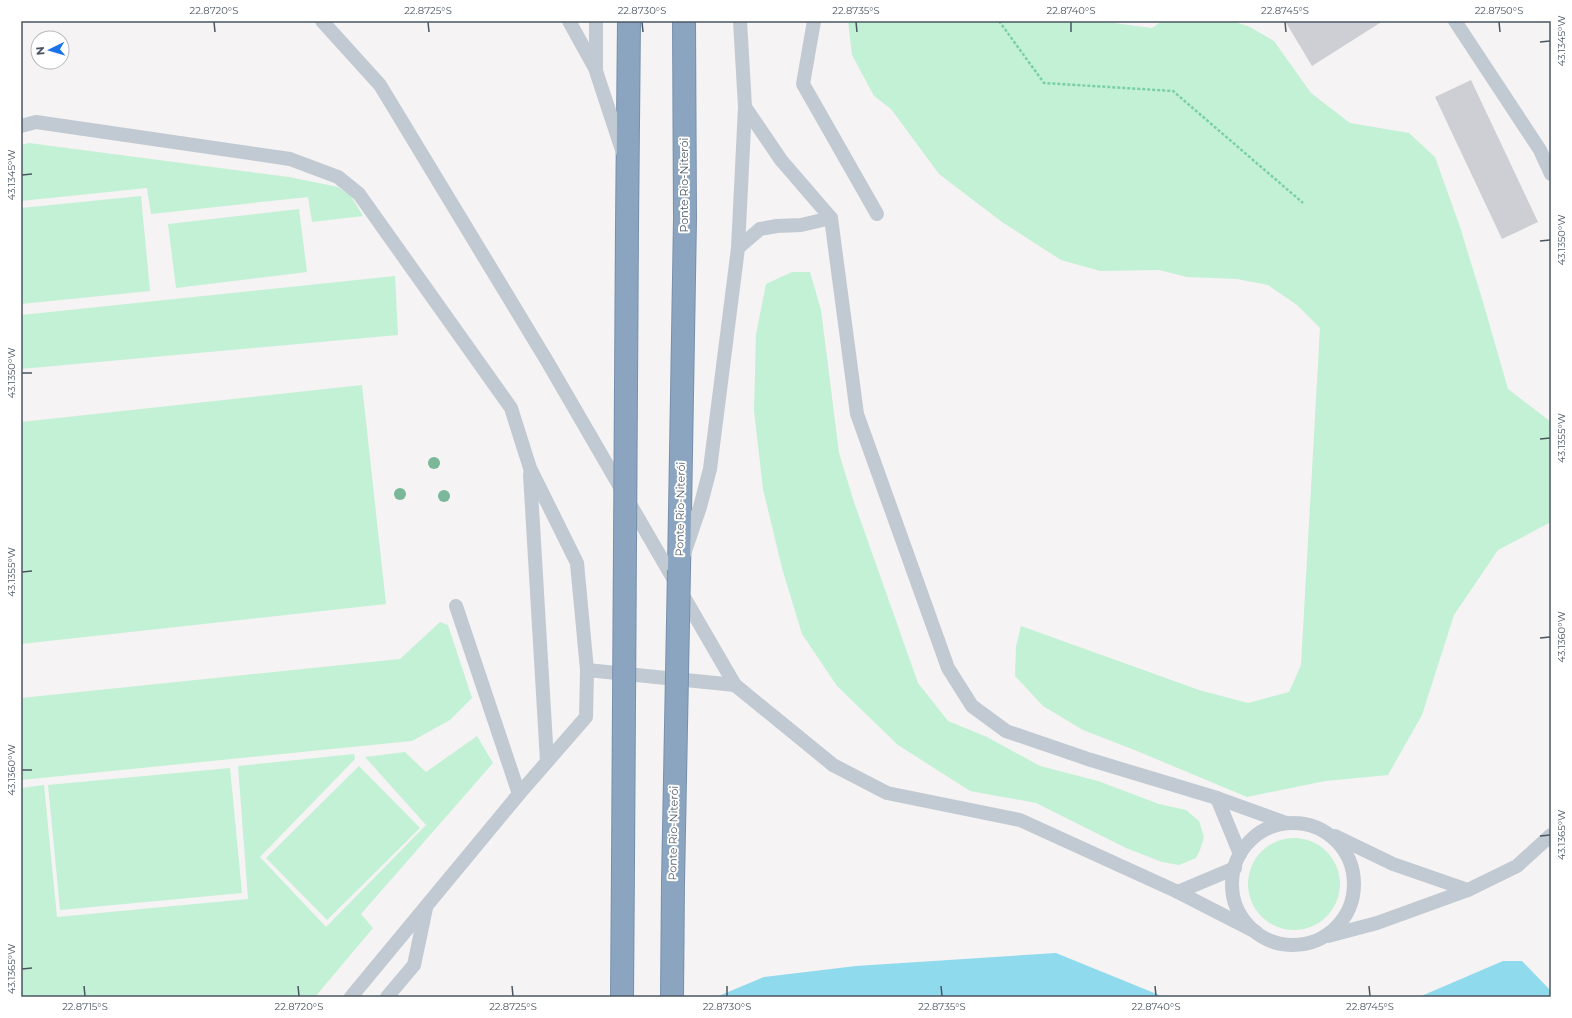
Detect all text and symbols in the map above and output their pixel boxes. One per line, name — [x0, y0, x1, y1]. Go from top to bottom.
text: 22.8720°S — [190, 4, 238, 17]
text: 22.8725°S — [404, 4, 452, 17]
text: 22.8730°S — [618, 4, 666, 17]
text: 22.8735°S — [832, 4, 880, 17]
text: 22.8740°S — [1046, 4, 1096, 17]
text: 22.8745°S — [1261, 4, 1309, 17]
text: 22.8750°S — [1475, 4, 1523, 17]
text: 43.1345°W — [1555, 15, 1568, 67]
north arrow — [30, 30, 70, 70]
text: N — [33, 46, 47, 56]
street label: Ponte Rio-Niterói — [677, 138, 691, 232]
text: 43.1345°W — [5, 149, 18, 201]
text: 43.1350°W — [1555, 214, 1568, 266]
text: 43.1350°W — [5, 347, 18, 399]
text: 43.1355°W — [1555, 413, 1568, 463]
street label: Ponte Rio-Niterói — [672, 461, 688, 557]
text: 43.1355°W — [5, 547, 18, 597]
text: 43.1360°W — [1555, 611, 1568, 663]
text: 43.1360°W — [5, 744, 18, 796]
street label: Ponte Rio-Niterói — [665, 785, 681, 881]
text: 43.1365°W — [1555, 810, 1568, 860]
text: 43.1365°W — [5, 944, 18, 994]
text: 22.8715°S — [62, 1000, 108, 1013]
text: 22.8720°S — [275, 1000, 323, 1013]
text: 22.8725°S — [489, 1000, 537, 1013]
text: 22.8730°S — [703, 1000, 751, 1013]
text: 22.8735°S — [918, 1000, 966, 1013]
text: 22.8740°S — [1131, 1000, 1181, 1013]
text: 22.8745°S — [1346, 1000, 1394, 1013]

